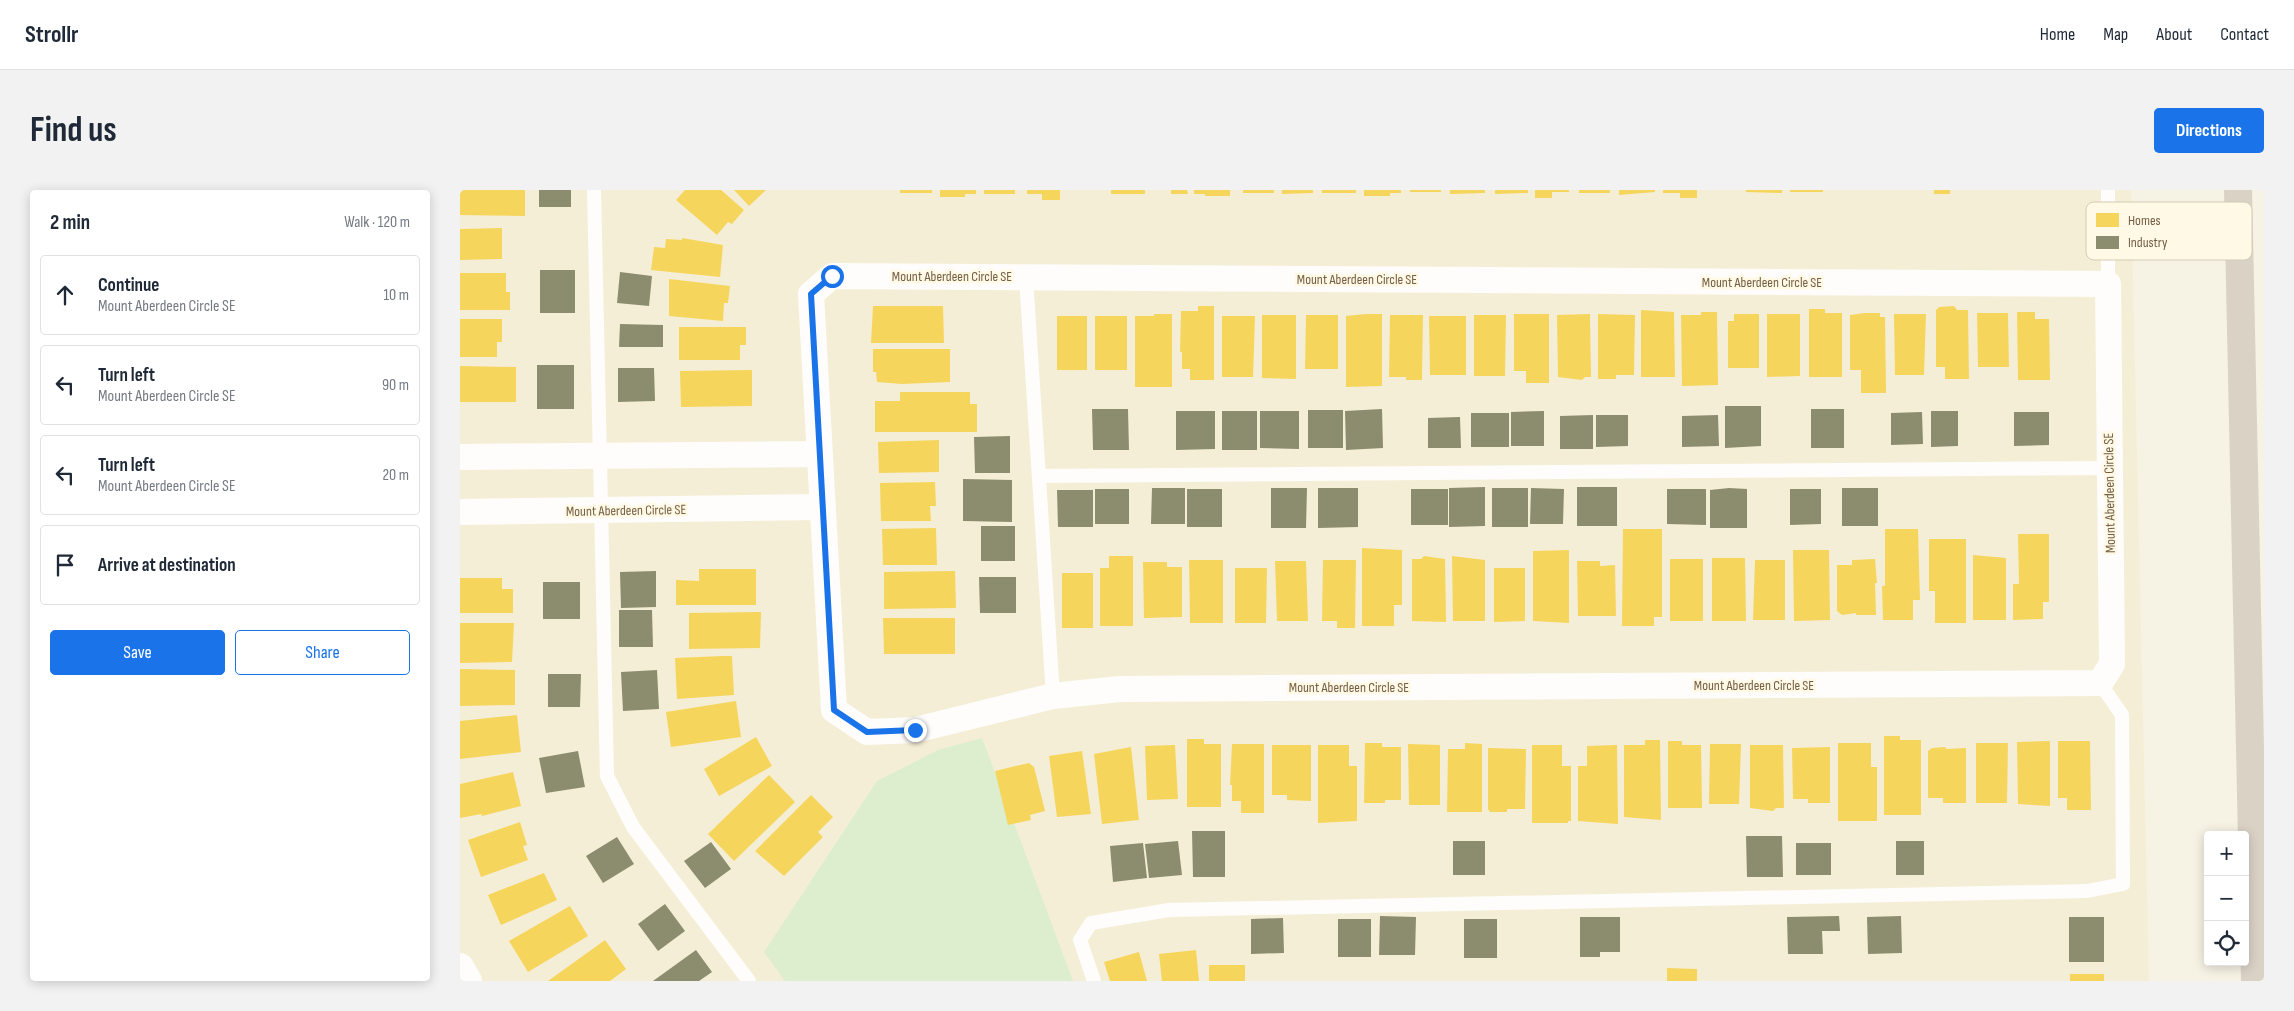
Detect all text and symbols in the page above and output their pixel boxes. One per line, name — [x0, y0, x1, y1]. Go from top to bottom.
text: Strollr — [25, 20, 79, 49]
text: Home — [2040, 24, 2075, 45]
text: Map — [2103, 24, 2128, 45]
text: About — [2156, 24, 2192, 45]
text: Contact — [2220, 24, 2269, 45]
button: Directions — [2154, 108, 2264, 153]
text: Find us — [30, 109, 117, 152]
legend — [2086, 202, 2252, 260]
text: 2 min — [50, 210, 90, 235]
text: Homes — [2128, 212, 2161, 229]
text: Walk · 120 m — [344, 213, 410, 232]
text: Industry — [2128, 234, 2168, 251]
route start — [821, 265, 844, 288]
street label: Mount Aberdeen Circle SE — [892, 268, 1012, 285]
street label: Mount Aberdeen Circle SE — [1297, 271, 1417, 288]
text: Continue — [98, 274, 159, 297]
street label: Mount Aberdeen Circle SE — [1702, 274, 1822, 291]
icon: ahead — [51, 281, 79, 309]
text: 10 m — [383, 286, 409, 305]
text: Mount Aberdeen Circle SE — [98, 297, 235, 316]
text: Turn left — [98, 364, 155, 387]
icon: left — [51, 371, 79, 399]
text: 90 m — [382, 376, 409, 395]
text: Mount Aberdeen Circle SE — [98, 387, 235, 406]
street label: Mount Aberdeen Circle SE — [2100, 432, 2119, 553]
text: Turn left — [98, 454, 155, 477]
icon: left — [51, 461, 79, 489]
text: 20 m — [382, 466, 409, 485]
text: Mount Aberdeen Circle SE — [98, 477, 235, 496]
street label: Mount Aberdeen Circle SE — [566, 501, 687, 520]
icon: arrive — [51, 551, 79, 579]
text: Arrive at destination — [98, 554, 236, 577]
button: Save — [50, 630, 225, 675]
button: Share — [235, 630, 410, 675]
street label: Mount Aberdeen Circle SE — [1694, 677, 1814, 694]
street label: Mount Aberdeen Circle SE — [1289, 679, 1409, 696]
route end — [904, 719, 927, 742]
map controls — [2204, 831, 2249, 966]
button: + — [2204, 831, 2249, 876]
button: − — [2204, 876, 2249, 921]
button: locate — [2204, 921, 2249, 966]

